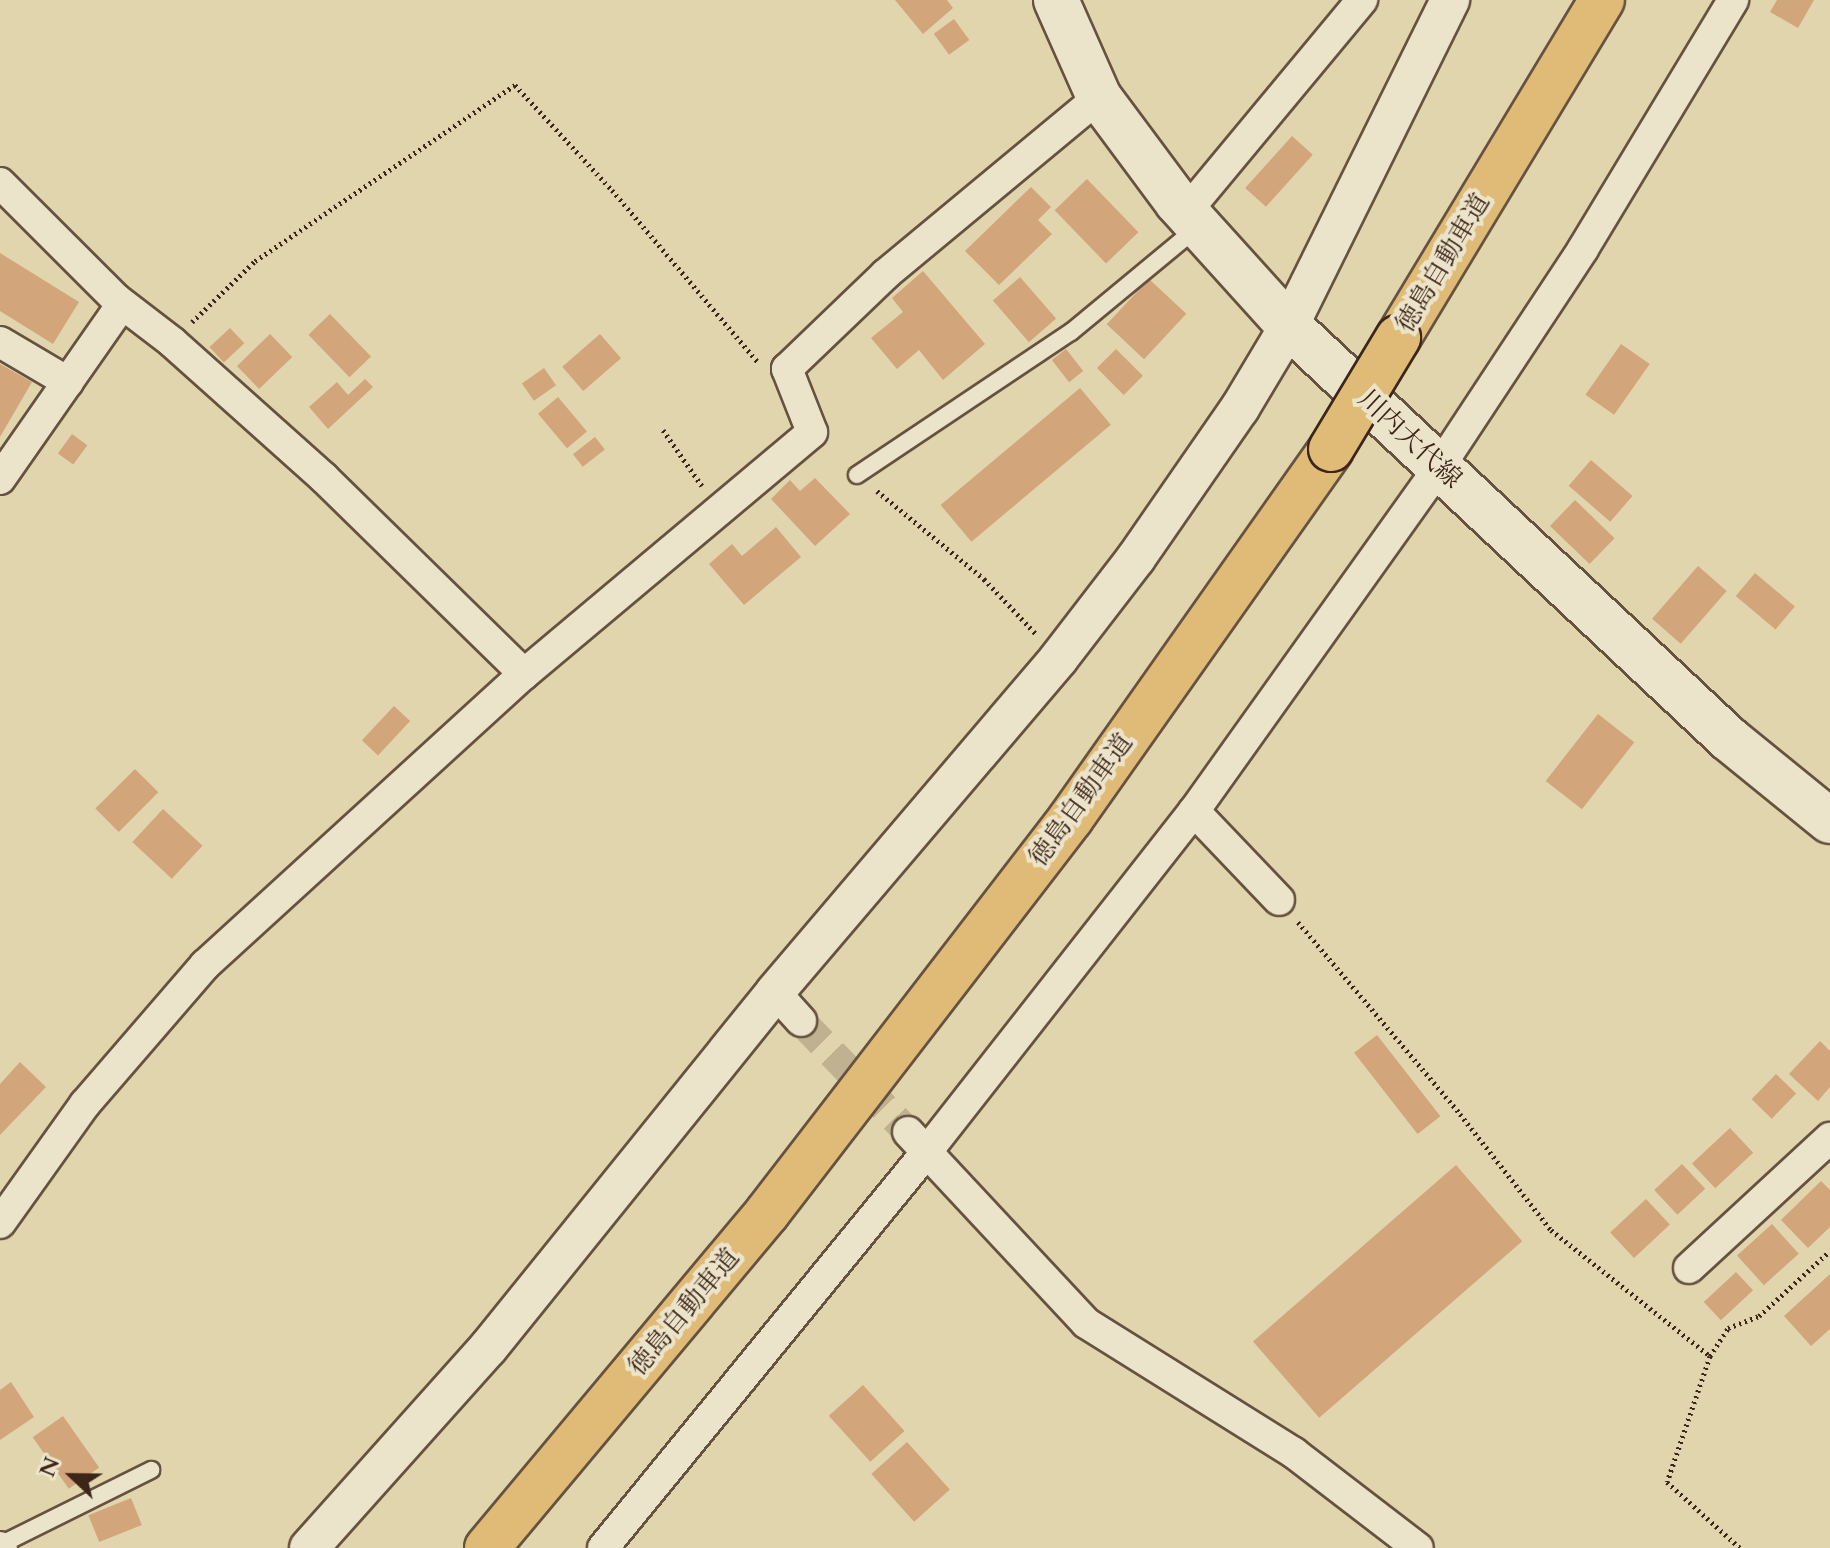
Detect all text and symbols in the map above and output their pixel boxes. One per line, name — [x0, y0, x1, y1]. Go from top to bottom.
street label: 徳島自動車道 — [1389, 188, 1497, 338]
street label: 川内大代線 — [1352, 383, 1468, 495]
street label: 徳島自動車道 — [1023, 728, 1139, 872]
street label: 徳島自動車道 — [622, 1242, 746, 1382]
north arrow — [32, 1436, 112, 1516]
text: N — [32, 1453, 67, 1481]

